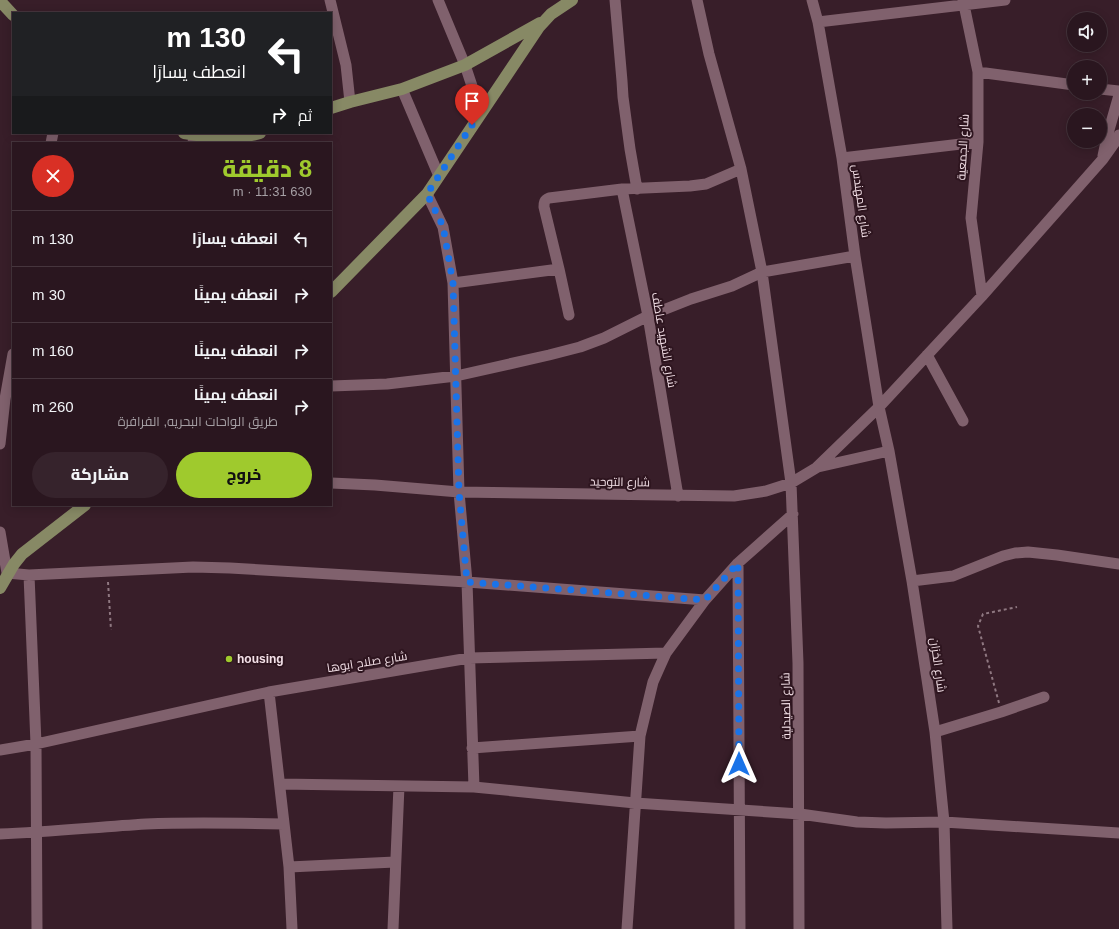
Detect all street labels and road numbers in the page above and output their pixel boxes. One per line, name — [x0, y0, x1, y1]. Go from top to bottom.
street label: شارع الجمعية — [954, 113, 973, 181]
street label: شارع المهندس — [848, 164, 873, 239]
street label: شارع الشهيد عاطف — [648, 291, 679, 389]
street label: شارع التوحيد — [590, 474, 650, 491]
street label: شارع الخزان — [926, 637, 949, 693]
street label: شارع صلاح ابوها — [326, 649, 408, 676]
street label: شارع الصيدلية — [778, 672, 795, 740]

